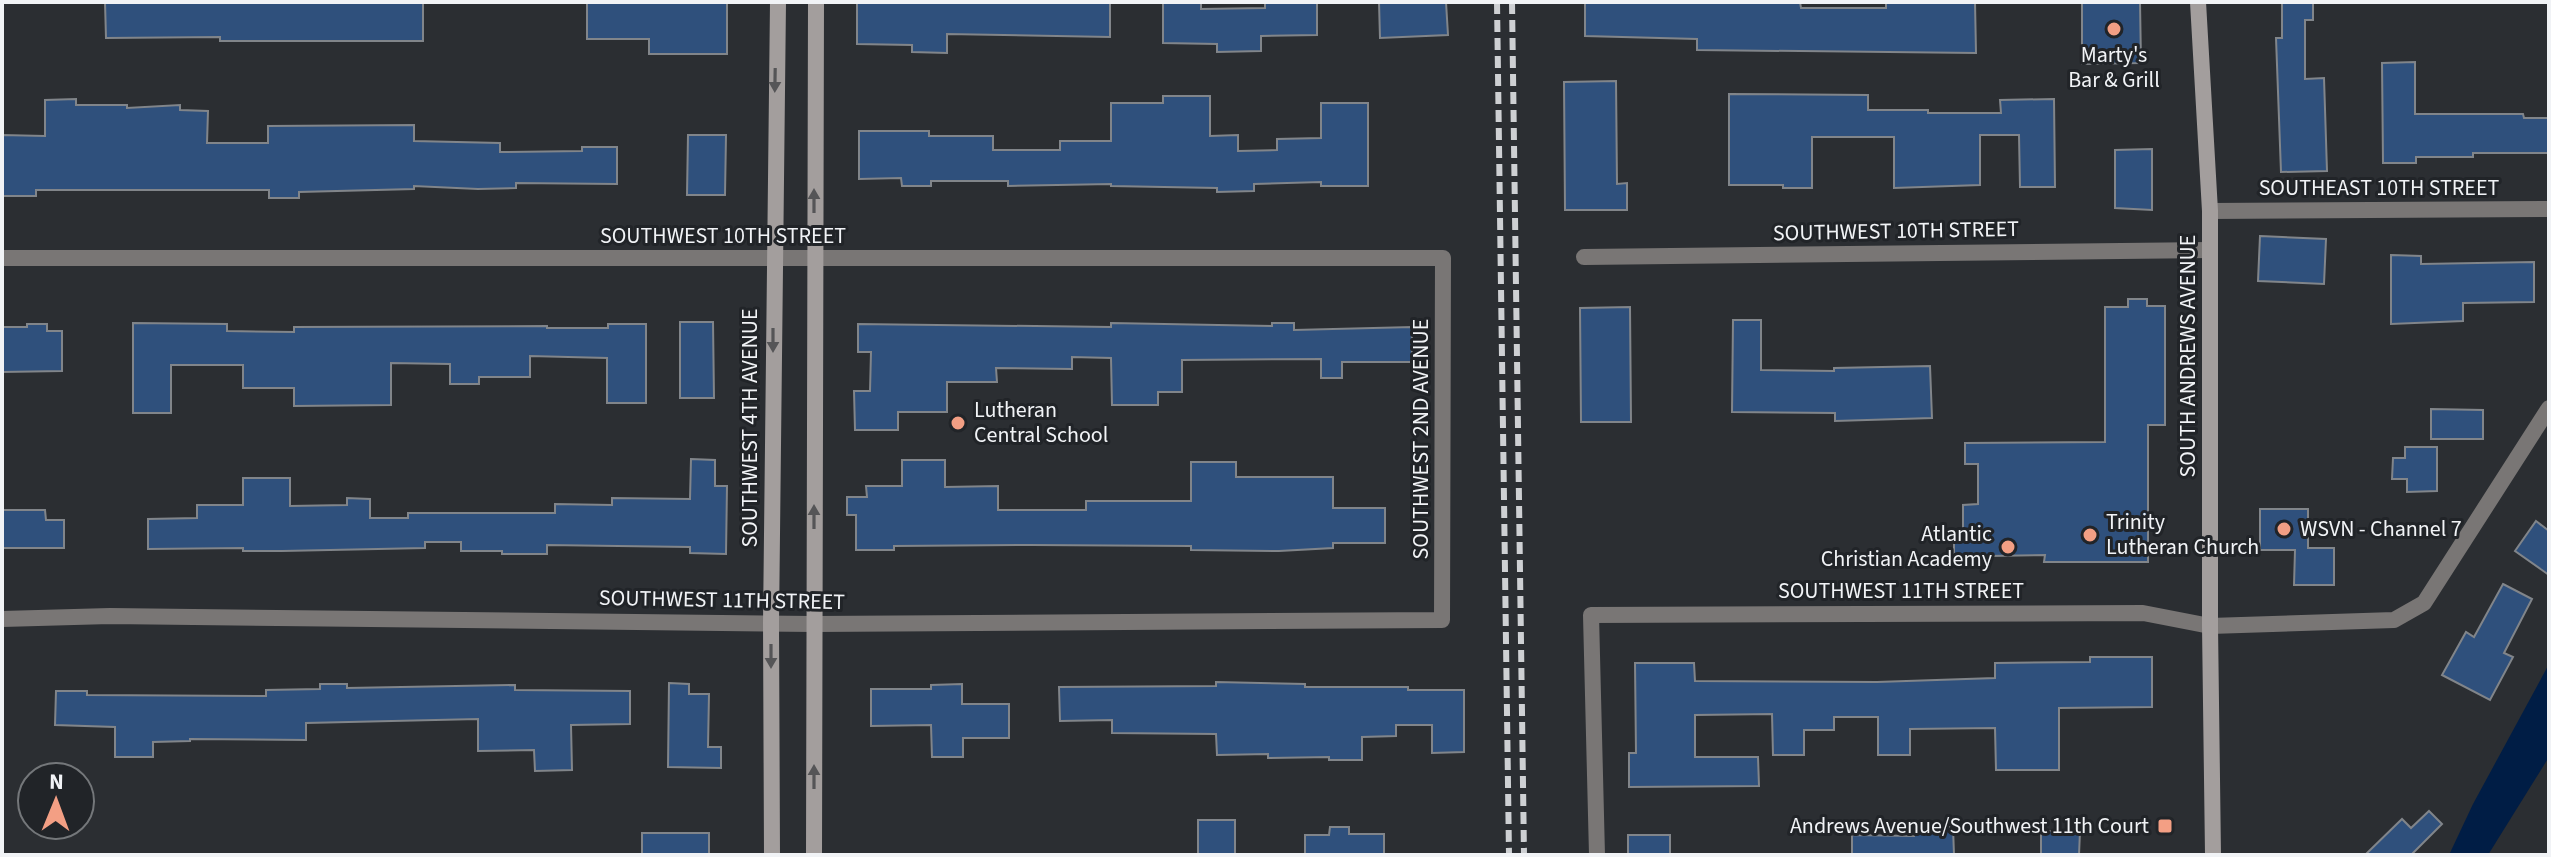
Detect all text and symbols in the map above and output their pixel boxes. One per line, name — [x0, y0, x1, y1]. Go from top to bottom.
marker: Marty's Bar & Grill — [2105, 20, 2123, 38]
place label: Marty's Bar & Grill — [2068, 39, 2160, 96]
one-way arrow — [769, 68, 781, 93]
street label: SOUTHEAST 10TH STREET — [2259, 172, 2500, 204]
one-way arrow — [808, 188, 820, 213]
street label: SOUTHWEST 10TH STREET — [1773, 213, 2020, 249]
street label: SOUTHWEST 10TH STREET — [600, 220, 846, 252]
street label: SOUTH ANDREWS AVENUE — [2172, 235, 2204, 477]
street label: SOUTHWEST 4TH AVENUE — [734, 308, 766, 548]
street label: SOUTHWEST 2ND AVENUE — [1405, 319, 1437, 559]
one-way arrow — [767, 328, 779, 353]
place label: Lutheran Central School — [974, 394, 1108, 451]
marker: Lutheran Central School — [949, 414, 967, 432]
one-way arrow — [808, 504, 820, 529]
place label: Trinity Lutheran Church — [2106, 506, 2259, 563]
place label: WSVN - Channel 7 — [2300, 513, 2462, 545]
place label: Atlantic Christian Academy — [1821, 518, 1993, 575]
marker: WSVN - Channel 7 — [2275, 520, 2293, 538]
marker: Trinity Lutheran Church — [2081, 526, 2099, 544]
marker: Atlantic Christian Academy — [1999, 538, 2017, 556]
street label: SOUTHWEST 11TH STREET — [1778, 575, 2024, 607]
street label: SOUTHWEST 11TH STREET — [599, 582, 846, 618]
one-way arrow — [765, 644, 777, 669]
north arrow — [16, 761, 96, 841]
one-way arrow — [808, 764, 820, 789]
text: N — [49, 766, 64, 798]
place label: Andrews Avenue/Southwest 11th Court — [1790, 810, 2150, 842]
marker: Andrews Avenue/Southwest 11th Court — [2156, 817, 2174, 835]

